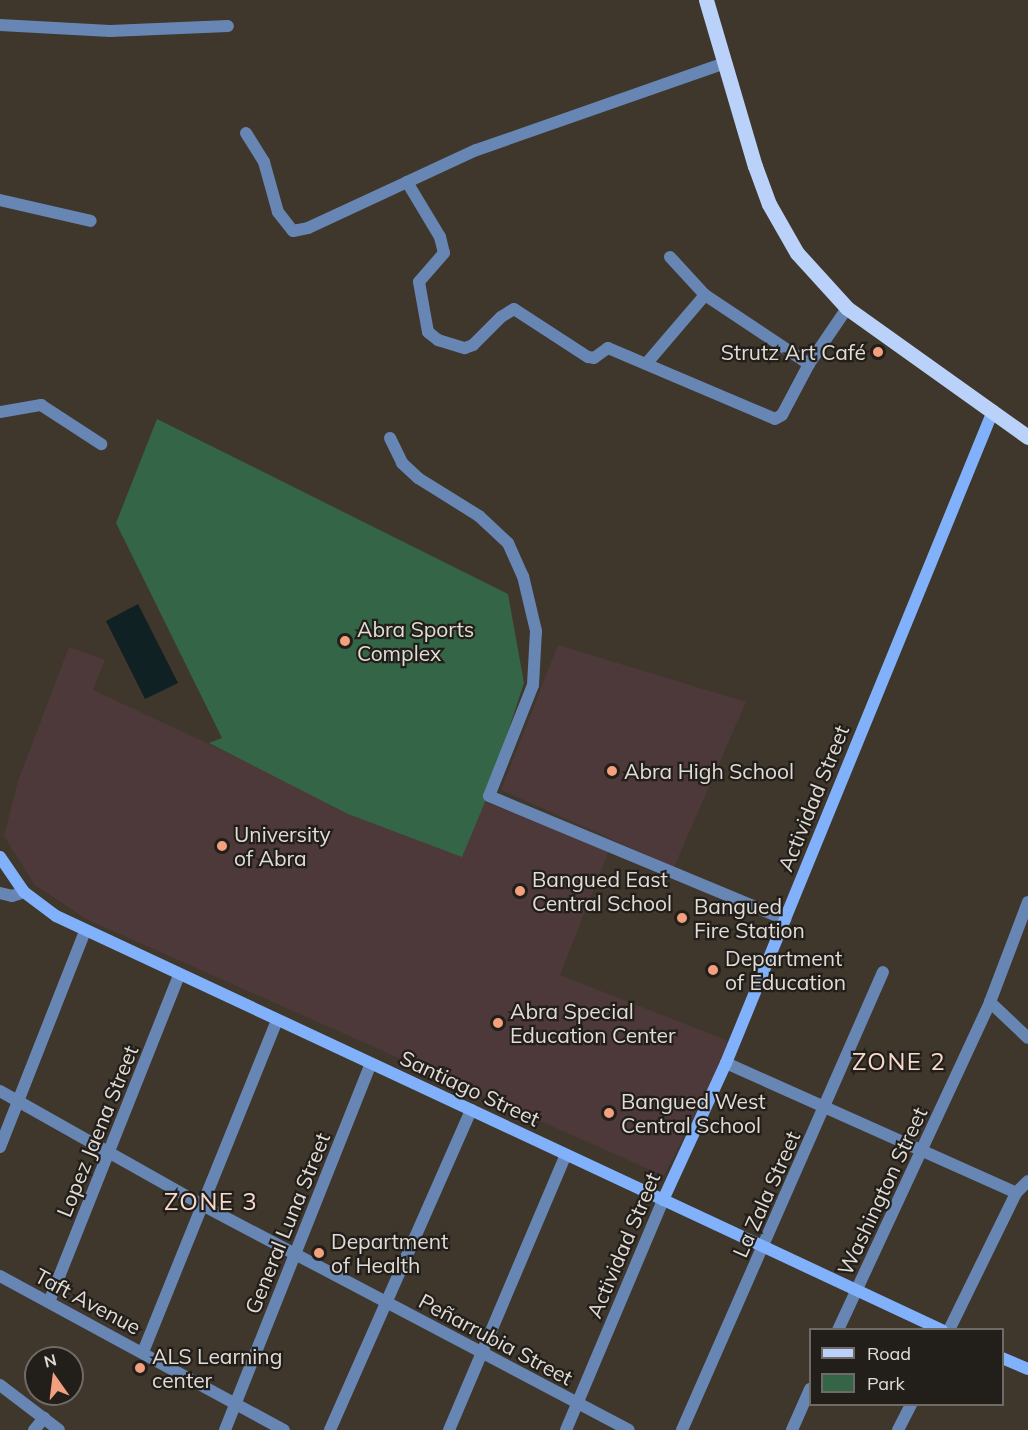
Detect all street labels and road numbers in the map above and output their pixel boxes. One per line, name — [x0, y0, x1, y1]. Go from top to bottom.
street label: Actividad Street — [772, 721, 854, 875]
street label: Lopez Jaena Street — [51, 1041, 143, 1221]
street label: Santiago Street — [396, 1045, 544, 1131]
street label: Washington Street — [832, 1103, 932, 1279]
street label: La Zala Street — [727, 1127, 805, 1261]
street label: General Luna Street — [239, 1129, 335, 1317]
street label: Actividad Street — [581, 1168, 665, 1322]
street label: Taft Avenue — [31, 1263, 145, 1339]
street label: Peñarrubia Street — [415, 1288, 577, 1390]

